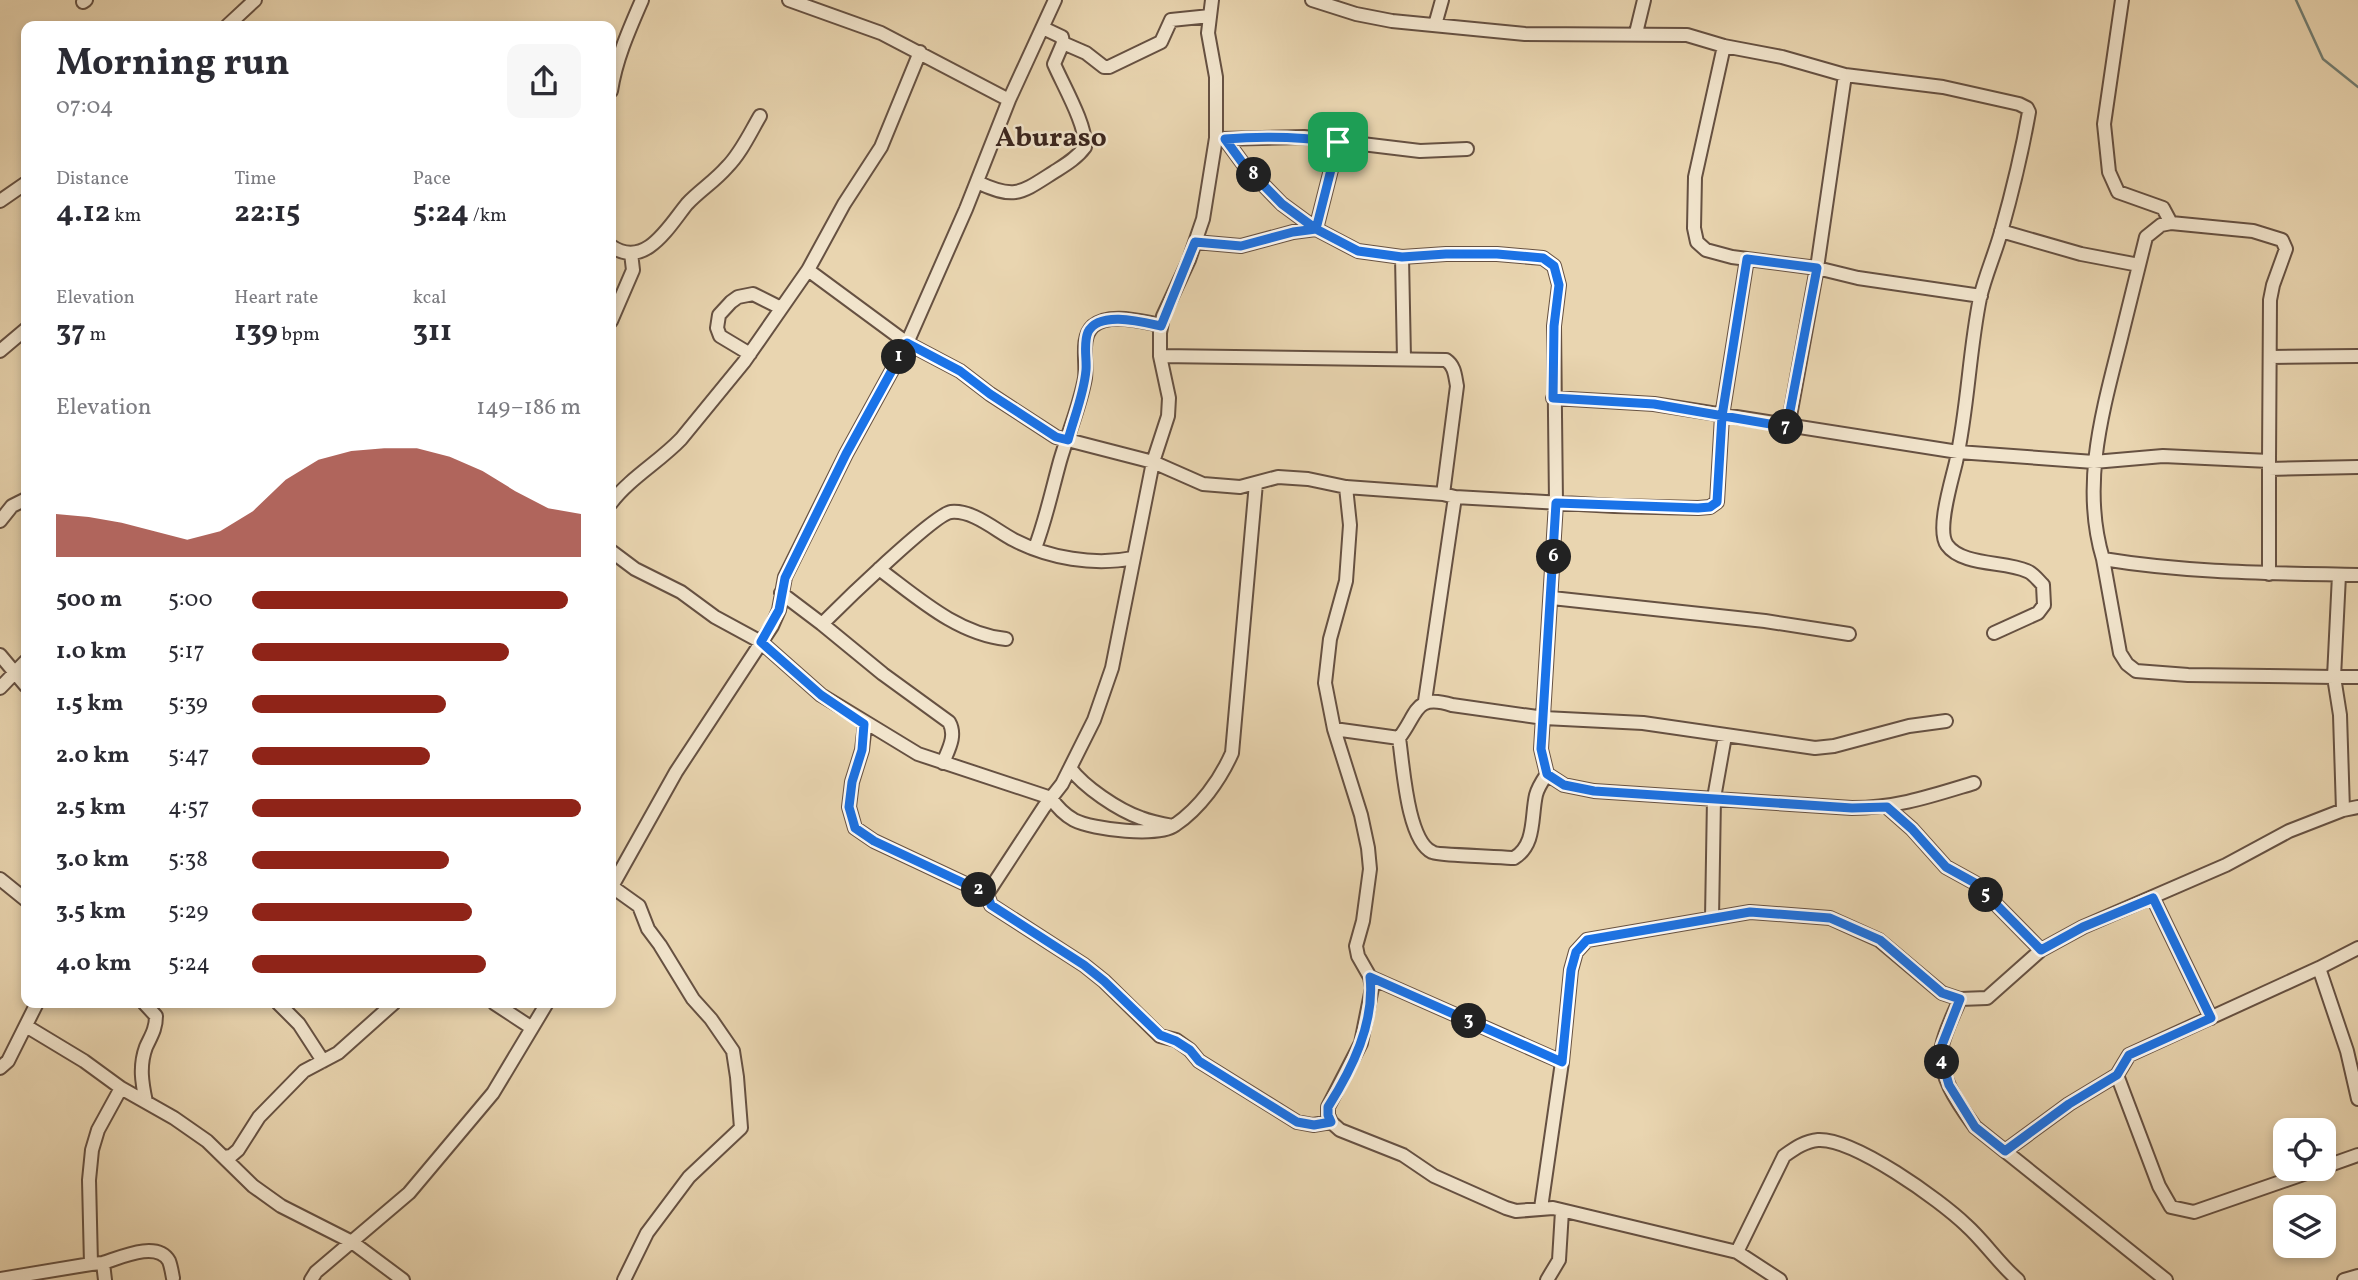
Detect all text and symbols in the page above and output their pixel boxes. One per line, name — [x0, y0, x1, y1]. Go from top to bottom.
text: Morning run — [56, 38, 290, 91]
button: share — [507, 44, 581, 118]
text: 07:04 — [56, 91, 113, 123]
pin — [1308, 112, 1368, 172]
district label: Aburaso — [995, 119, 1107, 158]
icon: arrive — [1319, 123, 1357, 161]
pin: 8 — [1236, 158, 1272, 192]
text: 8 — [1248, 161, 1259, 187]
text: Distance — [56, 166, 129, 192]
text: Time — [234, 166, 276, 192]
text: Pace — [413, 166, 451, 192]
text: 4.12 — [56, 192, 110, 234]
text: 22:15 — [234, 192, 301, 234]
text: 5:24 — [413, 192, 469, 234]
text: km — [110, 203, 141, 229]
text: /km — [469, 203, 507, 229]
text: Elevation — [56, 285, 135, 311]
text: Heart rate — [234, 285, 318, 311]
text: kcal — [413, 285, 446, 311]
text: 37 — [56, 311, 86, 353]
text: 139 — [234, 311, 278, 353]
text: 311 — [413, 311, 452, 353]
text: m — [86, 322, 106, 348]
text: bpm — [278, 322, 320, 348]
pin: 1 — [881, 340, 916, 374]
text: 1 — [895, 343, 902, 369]
text: Elevation — [56, 392, 152, 424]
text: 149–186 m — [476, 392, 581, 424]
pin: 7 — [1768, 410, 1803, 444]
text: 7 — [1781, 413, 1790, 439]
pin: 6 — [1536, 540, 1572, 574]
text: 6 — [1548, 543, 1559, 569]
text: 500 m — [56, 584, 122, 616]
text: 5:00 — [168, 584, 213, 616]
text: 1.0 km — [56, 636, 127, 668]
text: 5:17 — [168, 636, 205, 668]
text: 1.5 km — [56, 688, 123, 720]
text: 5:39 — [168, 688, 208, 720]
text: 2.0 km — [56, 740, 129, 772]
text: 5:47 — [168, 740, 209, 772]
text: 2.5 km — [56, 792, 126, 824]
text: 4:57 — [168, 792, 209, 824]
text: 3.0 km — [56, 844, 129, 876]
text: 5:38 — [168, 844, 208, 876]
pin: 2 — [962, 872, 996, 908]
text: 2 — [974, 876, 983, 902]
pin: 5 — [1968, 878, 2004, 912]
text: 5 — [1981, 881, 1990, 907]
text: 3.5 km — [56, 896, 126, 928]
text: 5:29 — [168, 896, 209, 928]
text: 4.0 km — [56, 948, 131, 980]
text: 5:24 — [168, 948, 210, 980]
pin: 3 — [1452, 1004, 1486, 1038]
text: 3 — [1464, 1007, 1473, 1033]
pin: 4 — [1924, 1044, 1960, 1080]
text: 4 — [1936, 1048, 1947, 1074]
map controls — [2273, 1118, 2336, 1258]
button: locate — [2273, 1118, 2336, 1181]
button: layers — [2273, 1195, 2336, 1258]

